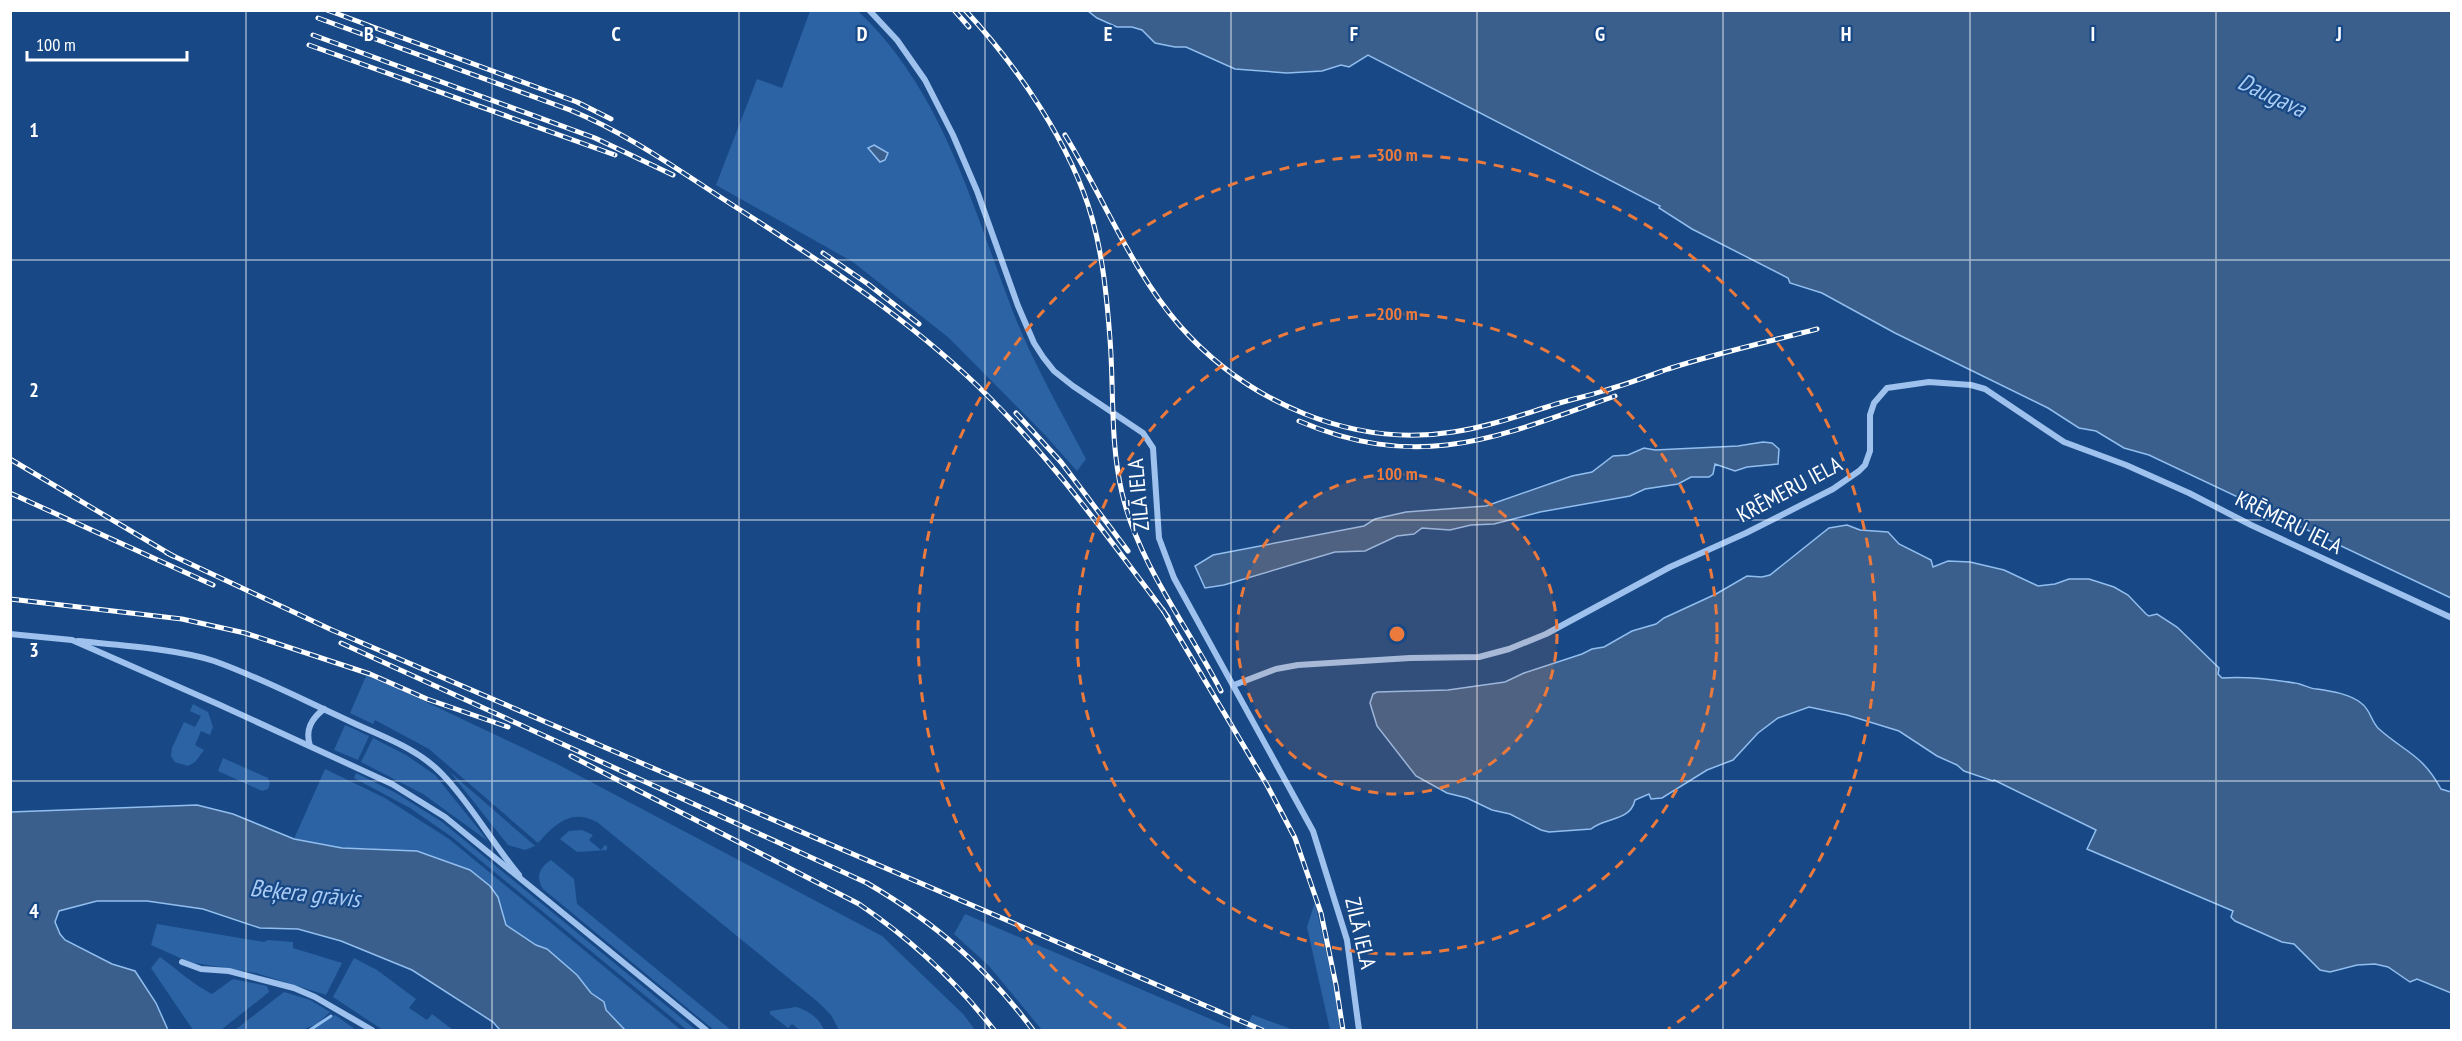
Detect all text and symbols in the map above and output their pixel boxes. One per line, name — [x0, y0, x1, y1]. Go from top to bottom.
text: B — [364, 21, 374, 47]
text: C — [611, 21, 621, 47]
text: D — [857, 21, 868, 47]
text: E — [1104, 21, 1112, 47]
text: F — [1350, 21, 1358, 47]
text: G — [1595, 21, 1605, 47]
text: H — [1841, 21, 1851, 47]
text: I — [2091, 21, 2095, 47]
text: J — [2335, 21, 2342, 47]
scale bar — [27, 24, 188, 62]
text: 100 m — [36, 33, 76, 56]
water label: Daugava — [2233, 66, 2312, 125]
text: 1 — [29, 117, 39, 143]
text: 300 m — [1376, 143, 1418, 166]
text: 200 m — [1376, 302, 1418, 325]
text: 2 — [29, 377, 39, 403]
street label: KRĒMERU IELA — [1732, 449, 1847, 528]
street label: ZILĀ IELA — [1121, 457, 1155, 532]
text: 100 m — [1376, 462, 1418, 485]
street label: KRĒMERU IELA — [2231, 484, 2347, 560]
centre of rings — [1387, 624, 1407, 644]
text: 3 — [29, 637, 39, 663]
water label: Beķera grāvis — [248, 872, 364, 914]
street label: ZILĀ IELA — [1339, 894, 1383, 972]
text: 4 — [29, 898, 39, 924]

